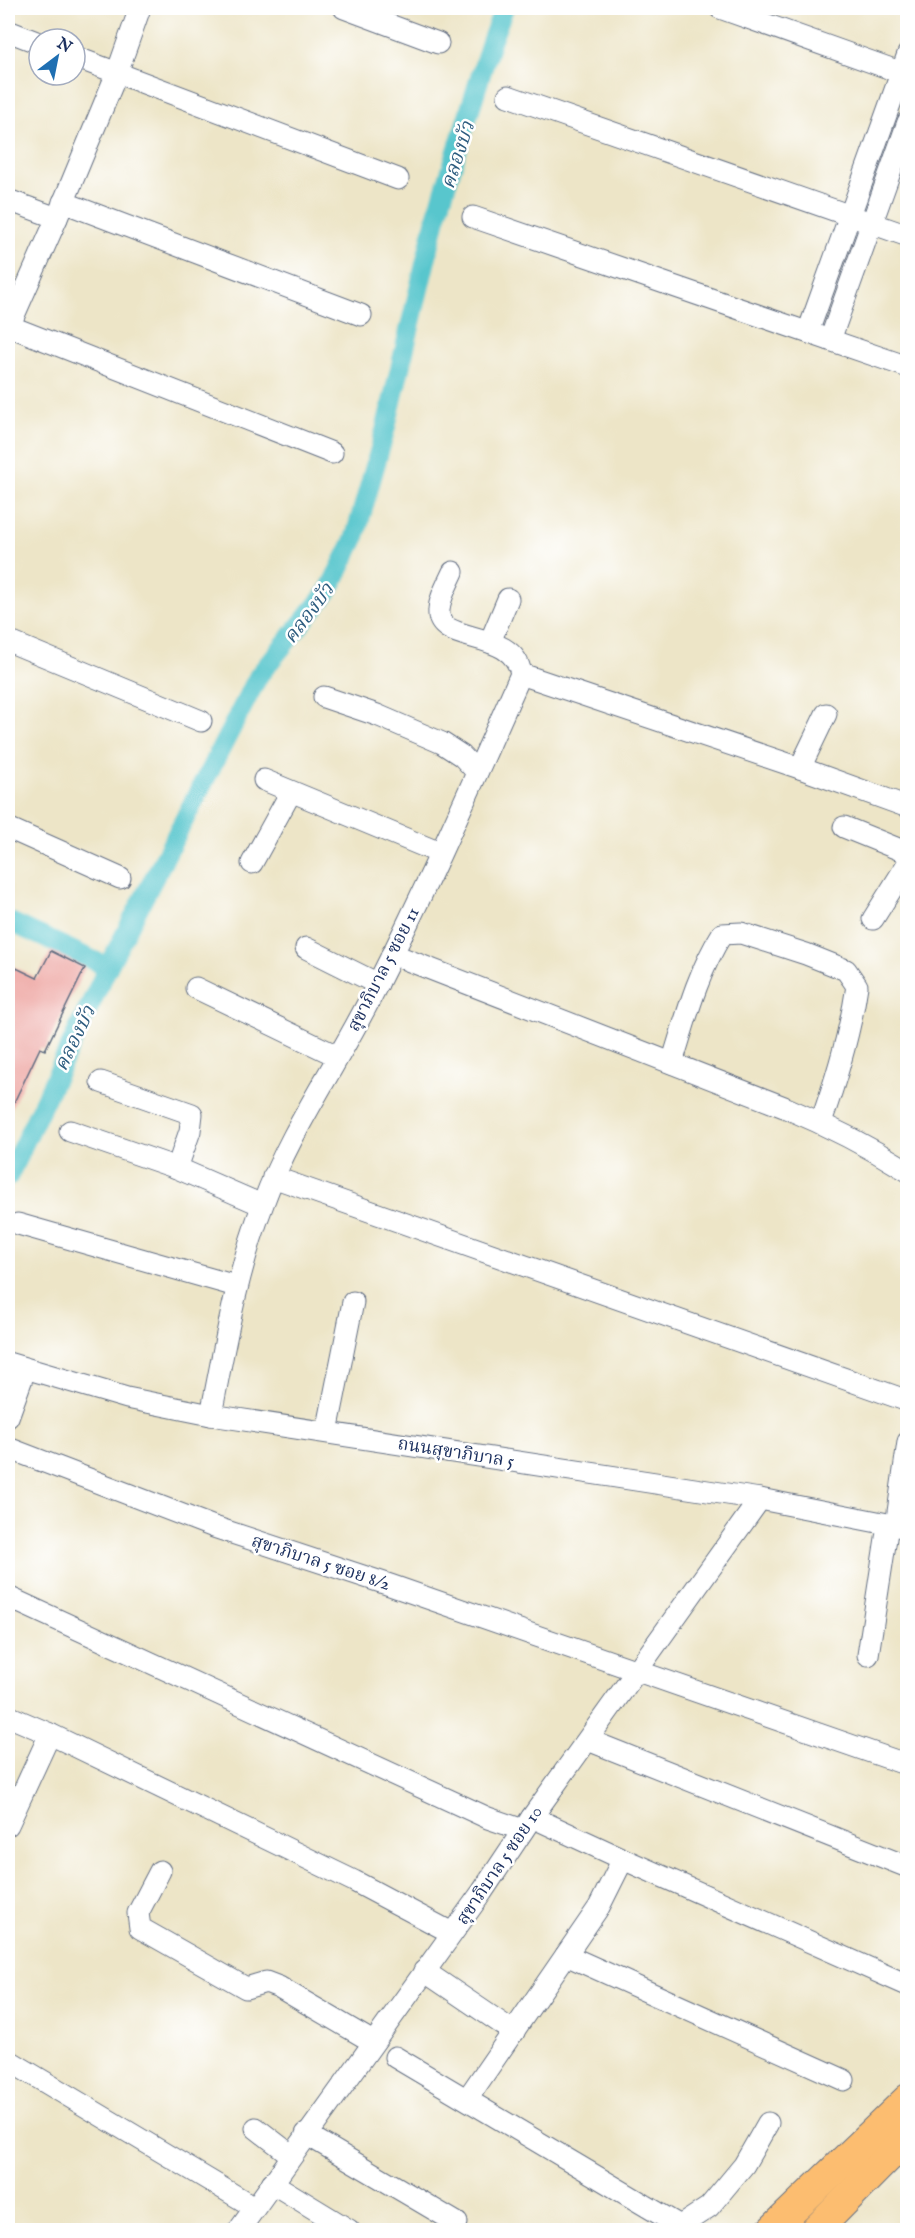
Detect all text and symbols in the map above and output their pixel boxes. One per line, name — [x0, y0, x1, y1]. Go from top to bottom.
north arrow — [27, 27, 87, 87]
text: N — [52, 33, 75, 58]
water label: คลองบัว — [436, 118, 481, 192]
water label: คลองบัว — [278, 578, 340, 649]
street label: สุขาภิบาล 5 ซอย 11 — [343, 904, 426, 1036]
water label: คลองบัว — [49, 1002, 102, 1075]
street label: ถนนสุขาภิบาล 5 — [396, 1433, 516, 1474]
street label: สุขาภิบาล 5 ซอย 8/2 — [248, 1530, 393, 1597]
street label: สุขาภิบาล 5 ซอย 10 — [452, 1802, 548, 1930]

